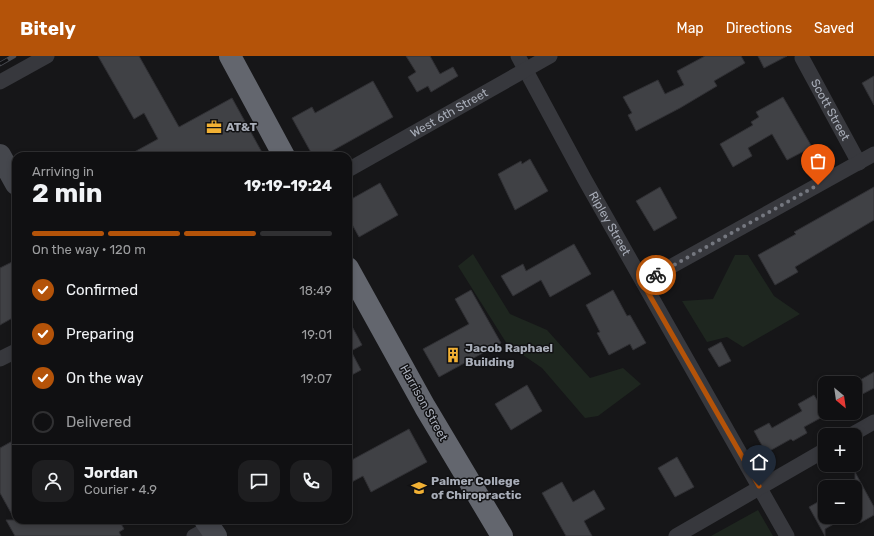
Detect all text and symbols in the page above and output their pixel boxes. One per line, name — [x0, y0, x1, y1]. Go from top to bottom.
text: Bitely — [20, 17, 76, 40]
text: Map — [677, 20, 704, 37]
text: Directions — [726, 20, 792, 37]
text: Saved — [814, 20, 854, 37]
street label: Scott Street — [808, 77, 853, 143]
street label: West 6th Street — [408, 85, 491, 140]
office icon: AT&T — [205, 118, 223, 136]
place label: AT&T — [226, 120, 257, 134]
pin — [801, 144, 835, 185]
icon: bag — [807, 150, 829, 172]
text: Arriving in — [32, 164, 94, 179]
text: 19:19–19:24 — [244, 177, 332, 195]
text: 2 min — [32, 178, 102, 209]
street label: Ripley Street — [586, 189, 634, 258]
text: On the way · 120 m — [32, 242, 146, 257]
courier — [636, 255, 676, 295]
icon: bike — [645, 264, 667, 286]
icon: check — [32, 279, 54, 301]
text: Confirmed — [66, 281, 138, 299]
text: 18:49 — [299, 283, 332, 298]
icon: check — [32, 323, 54, 345]
text: Preparing — [66, 325, 134, 343]
text: 19:01 — [302, 327, 332, 342]
place label: Jacob Raphael Building — [465, 341, 553, 369]
building icon: Jacob Raphael Building — [444, 346, 462, 364]
street label: Harrison Street — [397, 362, 451, 444]
icon: check — [32, 367, 54, 389]
text: On the way — [66, 369, 144, 387]
text: 19:07 — [300, 371, 332, 386]
north arrow — [818, 376, 862, 420]
map controls — [818, 376, 862, 524]
text: Delivered — [66, 413, 131, 431]
button: + — [818, 428, 862, 472]
pin — [742, 445, 776, 486]
icon: home — [748, 451, 770, 473]
button: person — [32, 460, 74, 502]
button: chat — [238, 460, 280, 502]
button: phone — [290, 460, 332, 502]
text: Jordan — [84, 464, 138, 482]
place label: Palmer College of Chiropractic — [431, 474, 521, 502]
school or university icon: Palmer College of Chiropractic — [410, 479, 428, 497]
button: − — [818, 480, 862, 524]
text: Courier · 4.9 — [84, 482, 157, 497]

